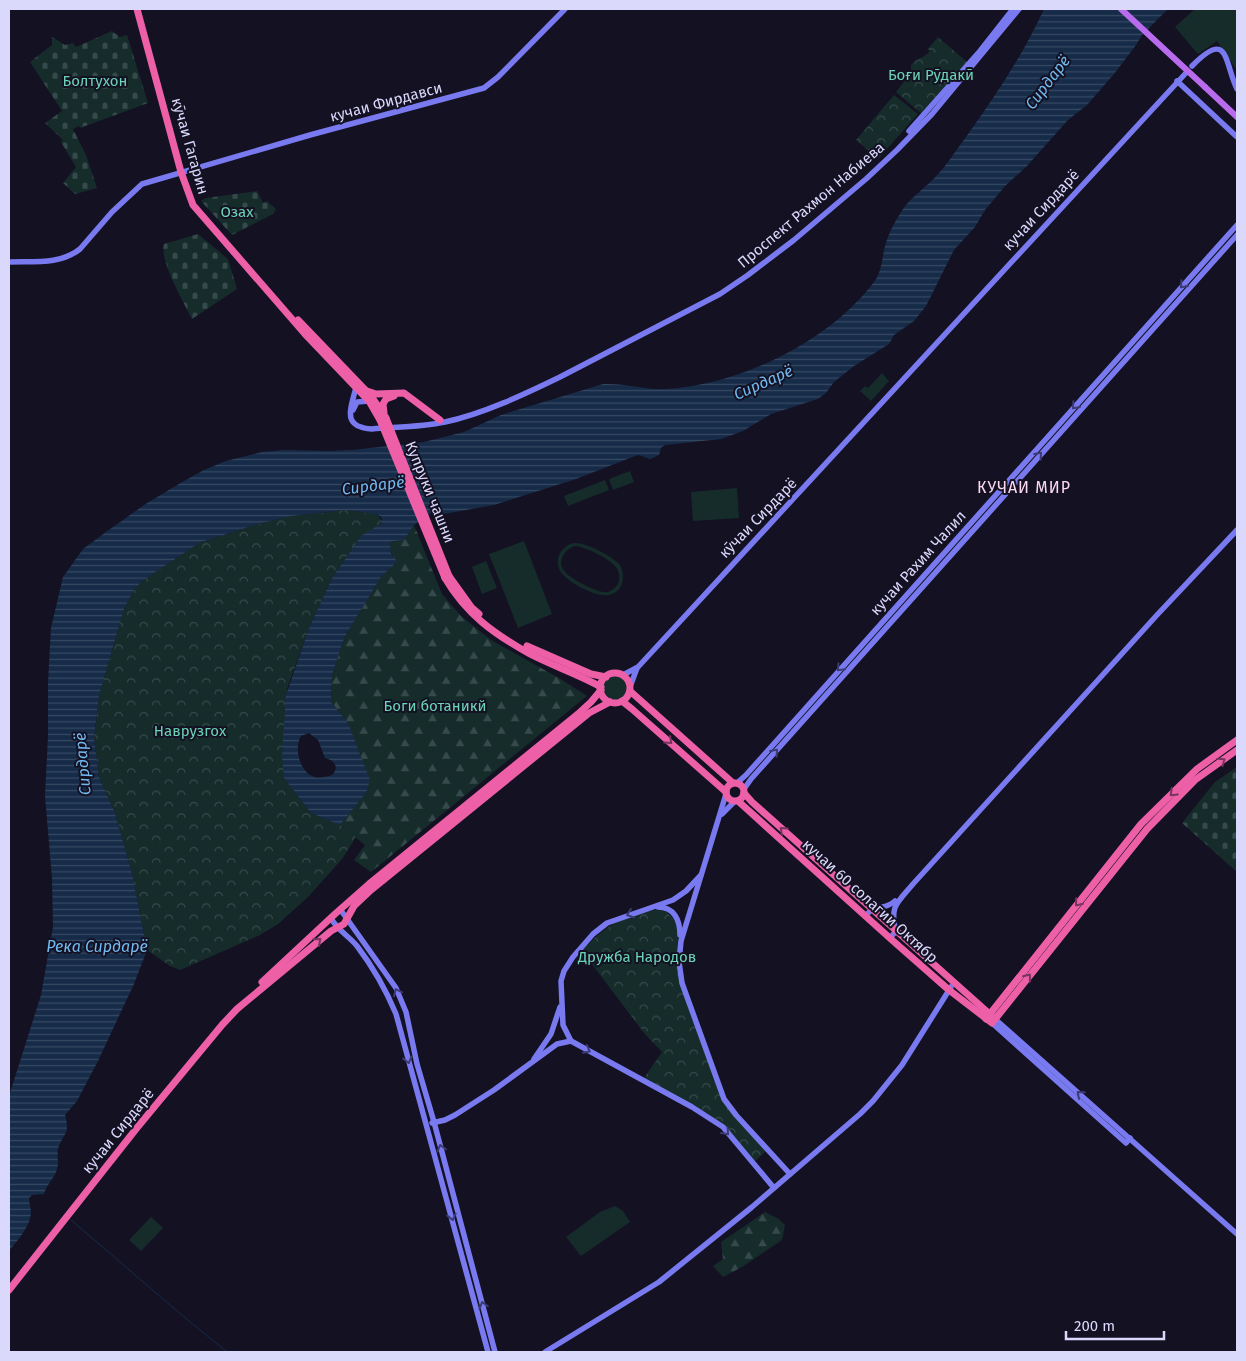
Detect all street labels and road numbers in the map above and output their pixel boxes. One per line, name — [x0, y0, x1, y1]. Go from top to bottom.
street label: кучаи Фирдавси — [328, 78, 444, 126]
street label: кӯчаи Гагарин — [168, 96, 212, 196]
street label: Проспект Рахмон Набиева — [734, 138, 888, 272]
street label: кучаи Сирдарё — [999, 166, 1083, 254]
street label: Купруки чашни — [401, 438, 459, 546]
street label: кӯчаи Сирдарё — [715, 474, 801, 562]
street label: кучаи Рахим Чалил — [866, 507, 970, 619]
street label: кучаи 60 солагии Октябр — [799, 835, 941, 967]
street label: кучаи Сирдарё — [78, 1085, 158, 1177]

